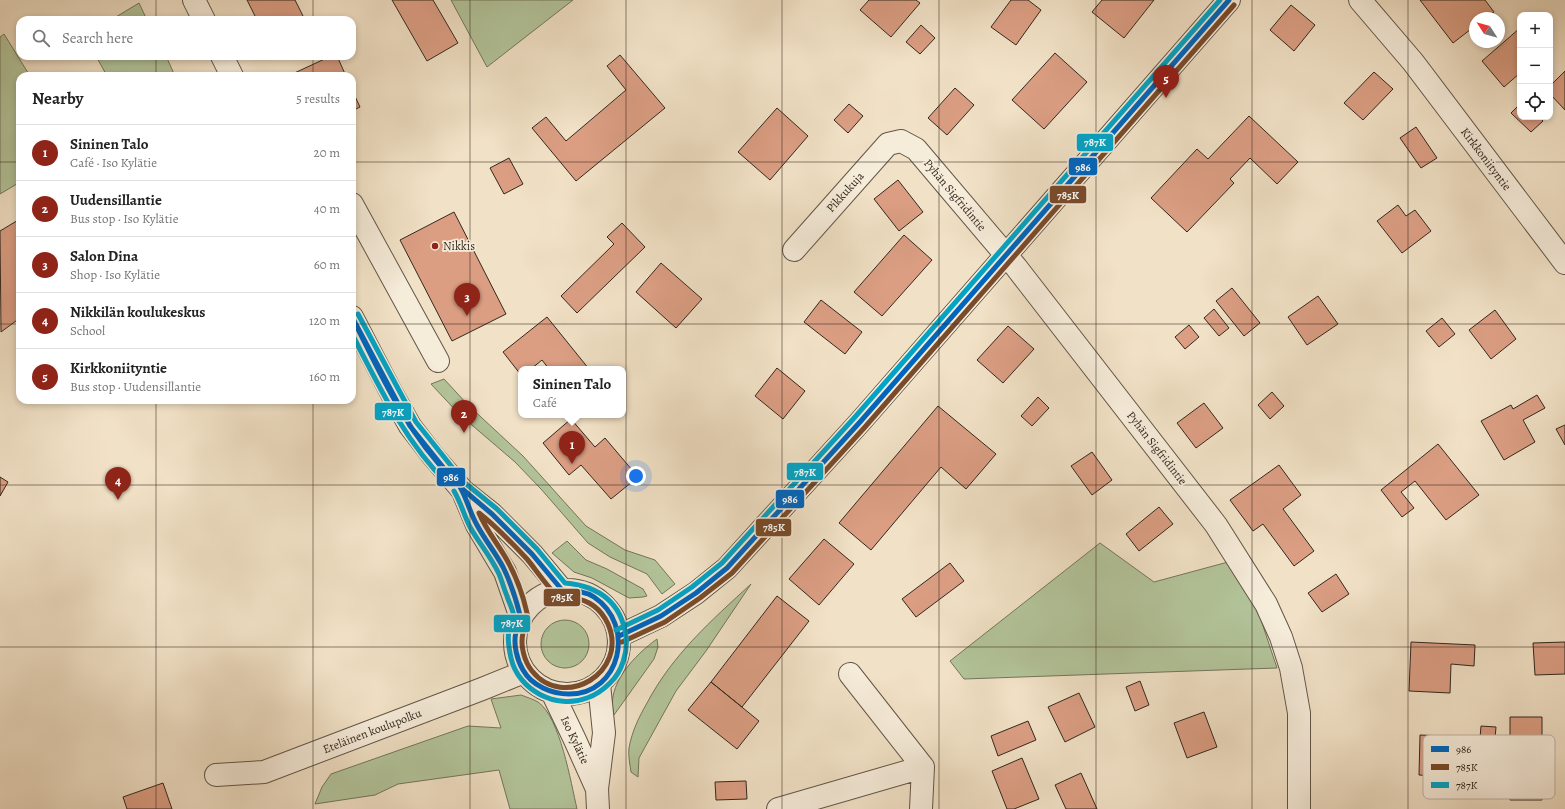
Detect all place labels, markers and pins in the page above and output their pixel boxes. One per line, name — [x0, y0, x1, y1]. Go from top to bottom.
pin: 5 — [1153, 65, 1179, 98]
place label: Nikkis — [443, 238, 475, 254]
marker: Nikkis — [430, 241, 440, 251]
pin: 3 — [454, 283, 480, 316]
pin: 2 — [451, 400, 477, 433]
pin: 1 — [559, 431, 585, 464]
pin: 4 — [105, 467, 131, 500]

